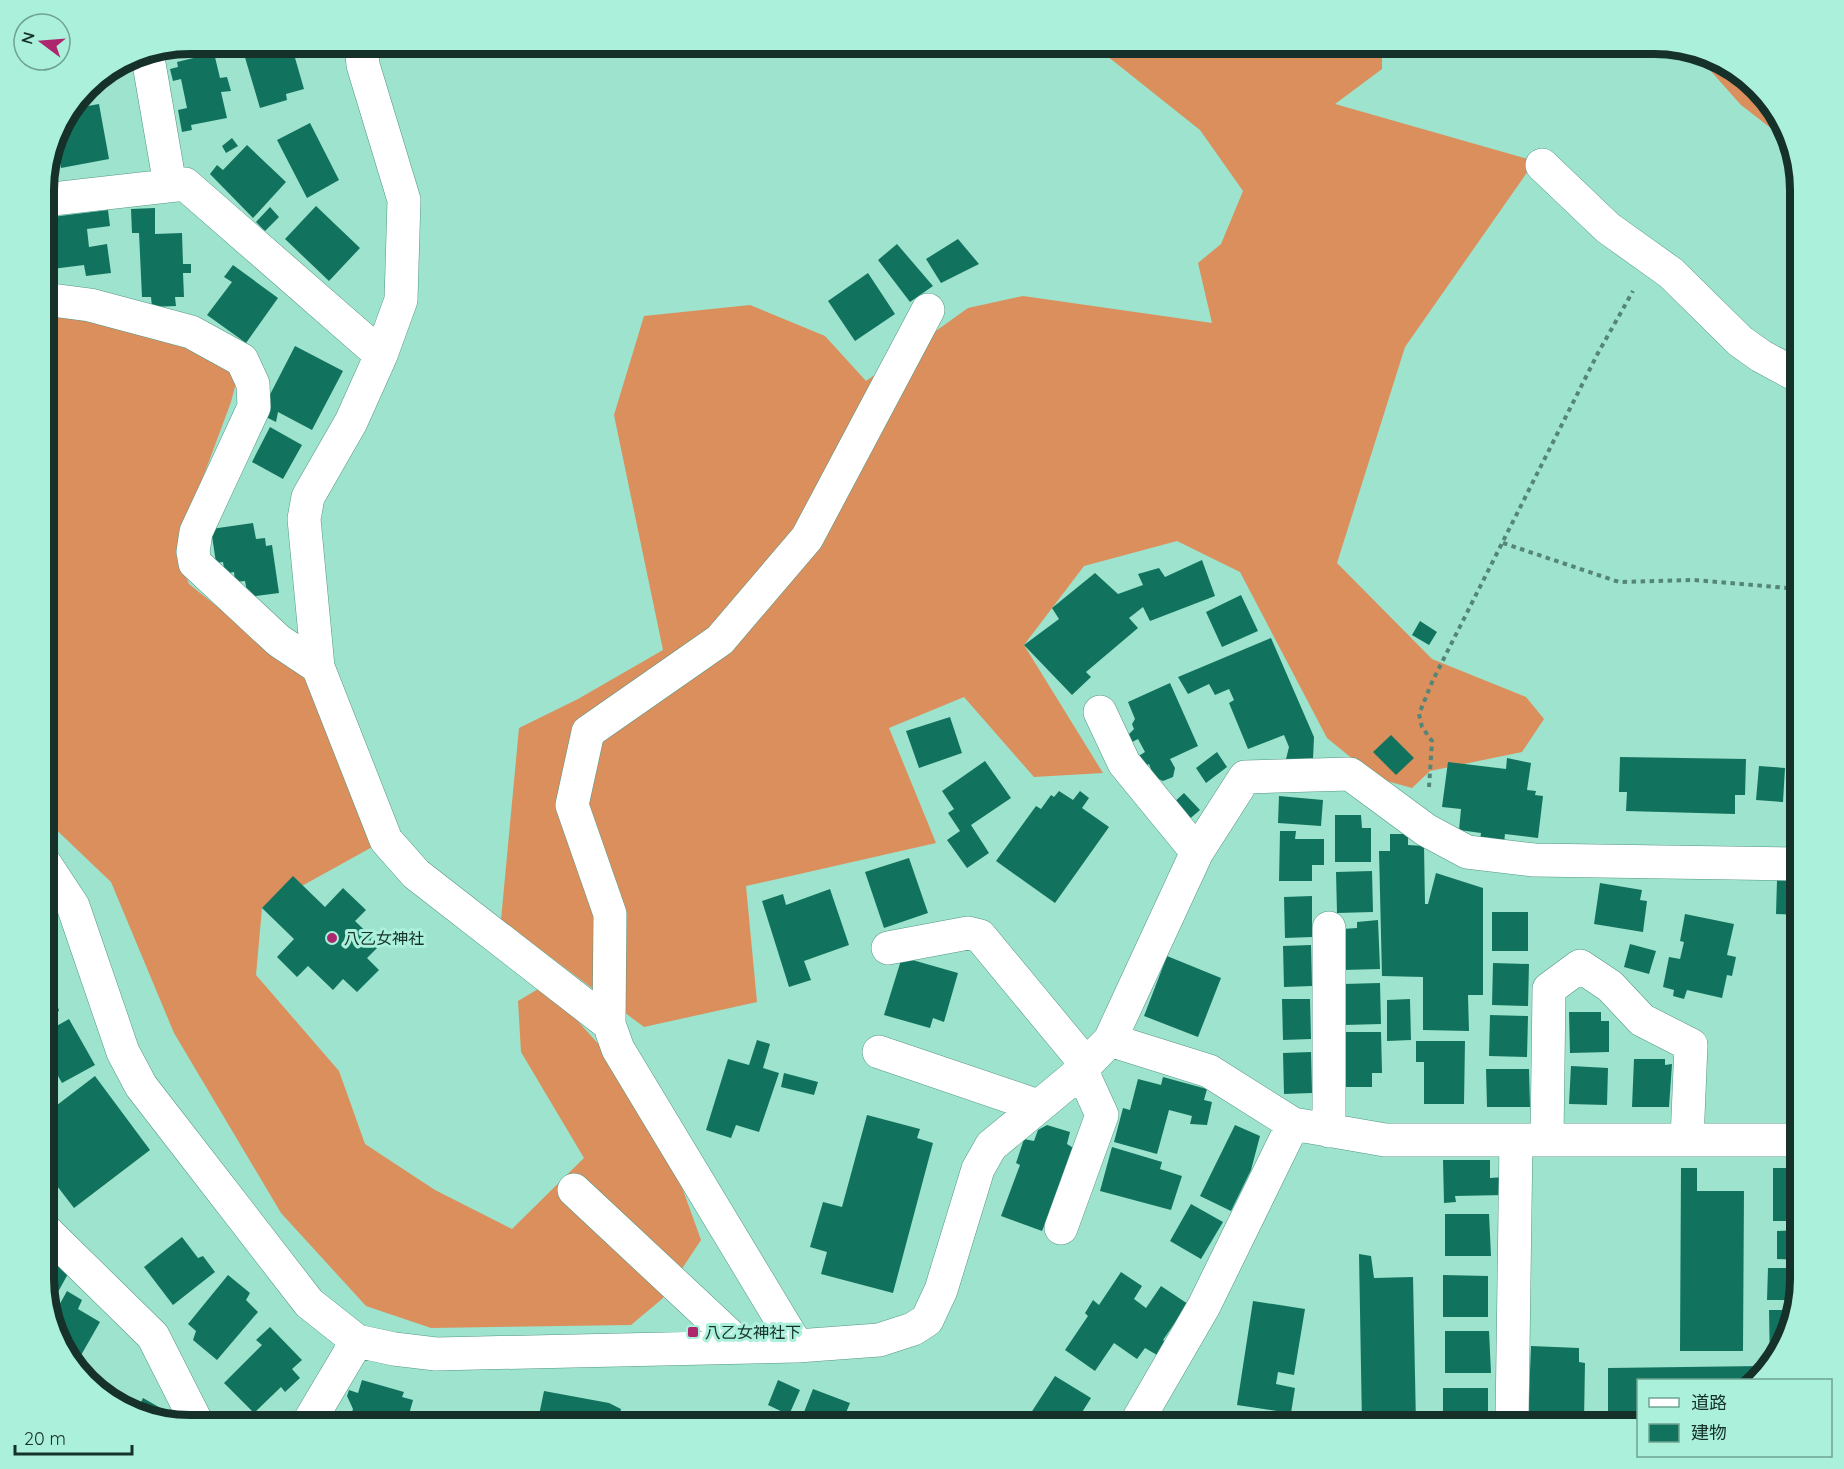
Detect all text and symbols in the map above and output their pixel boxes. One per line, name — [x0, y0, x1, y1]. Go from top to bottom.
north arrow — [12, 12, 72, 72]
text: N — [16, 29, 39, 46]
place label: 八乙女神社 — [344, 928, 424, 948]
marker: 八乙女神社 — [325, 931, 339, 945]
place label: 八乙女神社下 — [705, 1322, 801, 1342]
marker: 八乙女神社下 — [686, 1325, 700, 1339]
legend — [1637, 1379, 1832, 1457]
text: 道路 — [1691, 1391, 1727, 1414]
scale bar — [15, 1418, 132, 1456]
text: 建物 — [1691, 1421, 1727, 1444]
text: 20 m — [24, 1427, 66, 1450]

